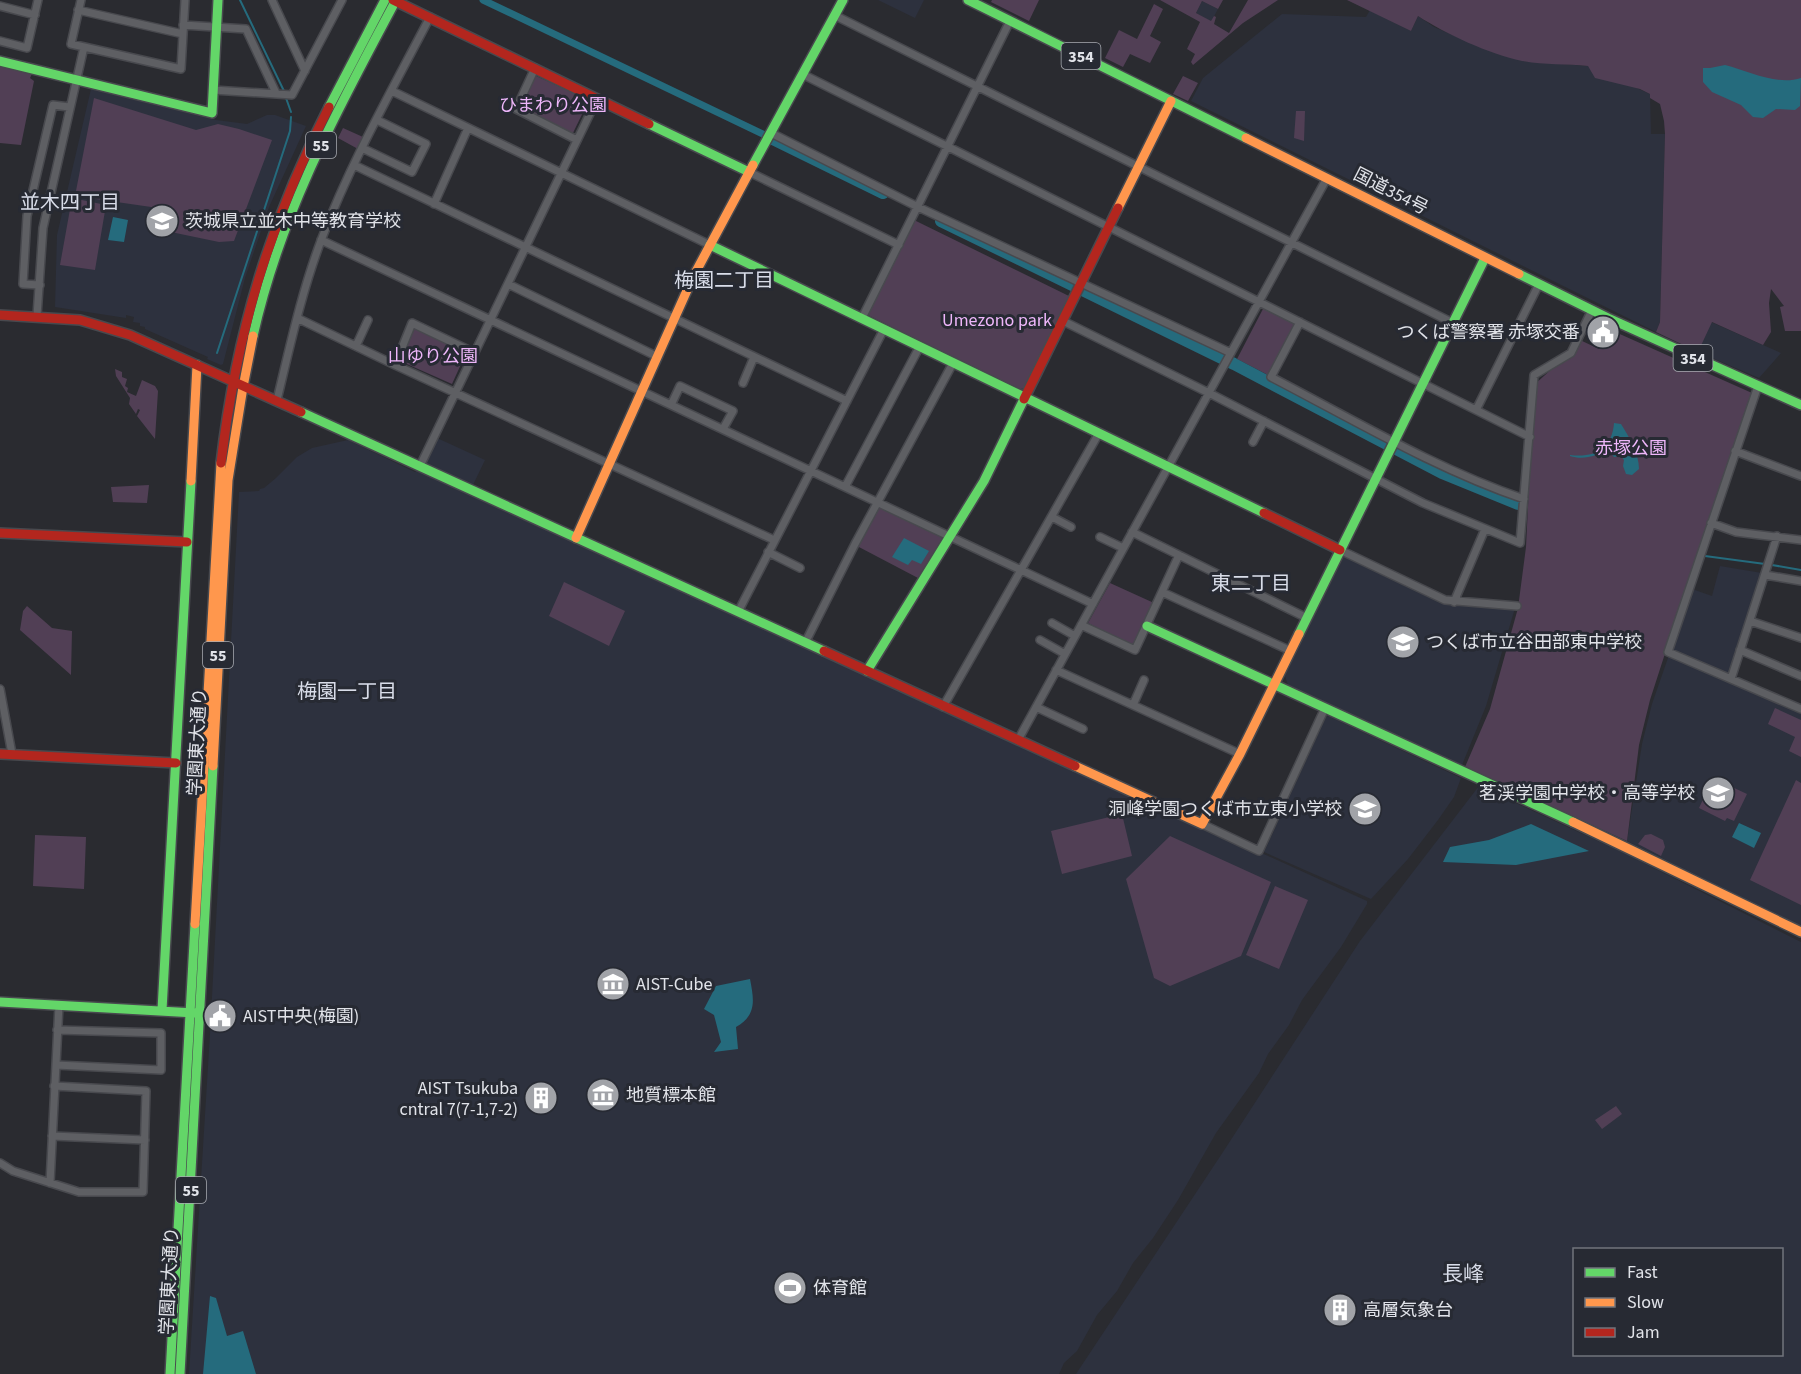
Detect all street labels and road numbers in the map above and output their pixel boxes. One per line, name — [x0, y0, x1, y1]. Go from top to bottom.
road number: 354 — [1062, 43, 1100, 69]
road number: 55 — [306, 132, 336, 158]
street label: 国道354号 — [1349, 162, 1432, 221]
road number: 354 — [1674, 345, 1712, 371]
road number: 55 — [203, 642, 233, 668]
street label: 学園東大通り — [182, 687, 213, 797]
road number: 55 — [176, 1177, 206, 1203]
street label: 学園東大通り — [154, 1226, 185, 1336]

